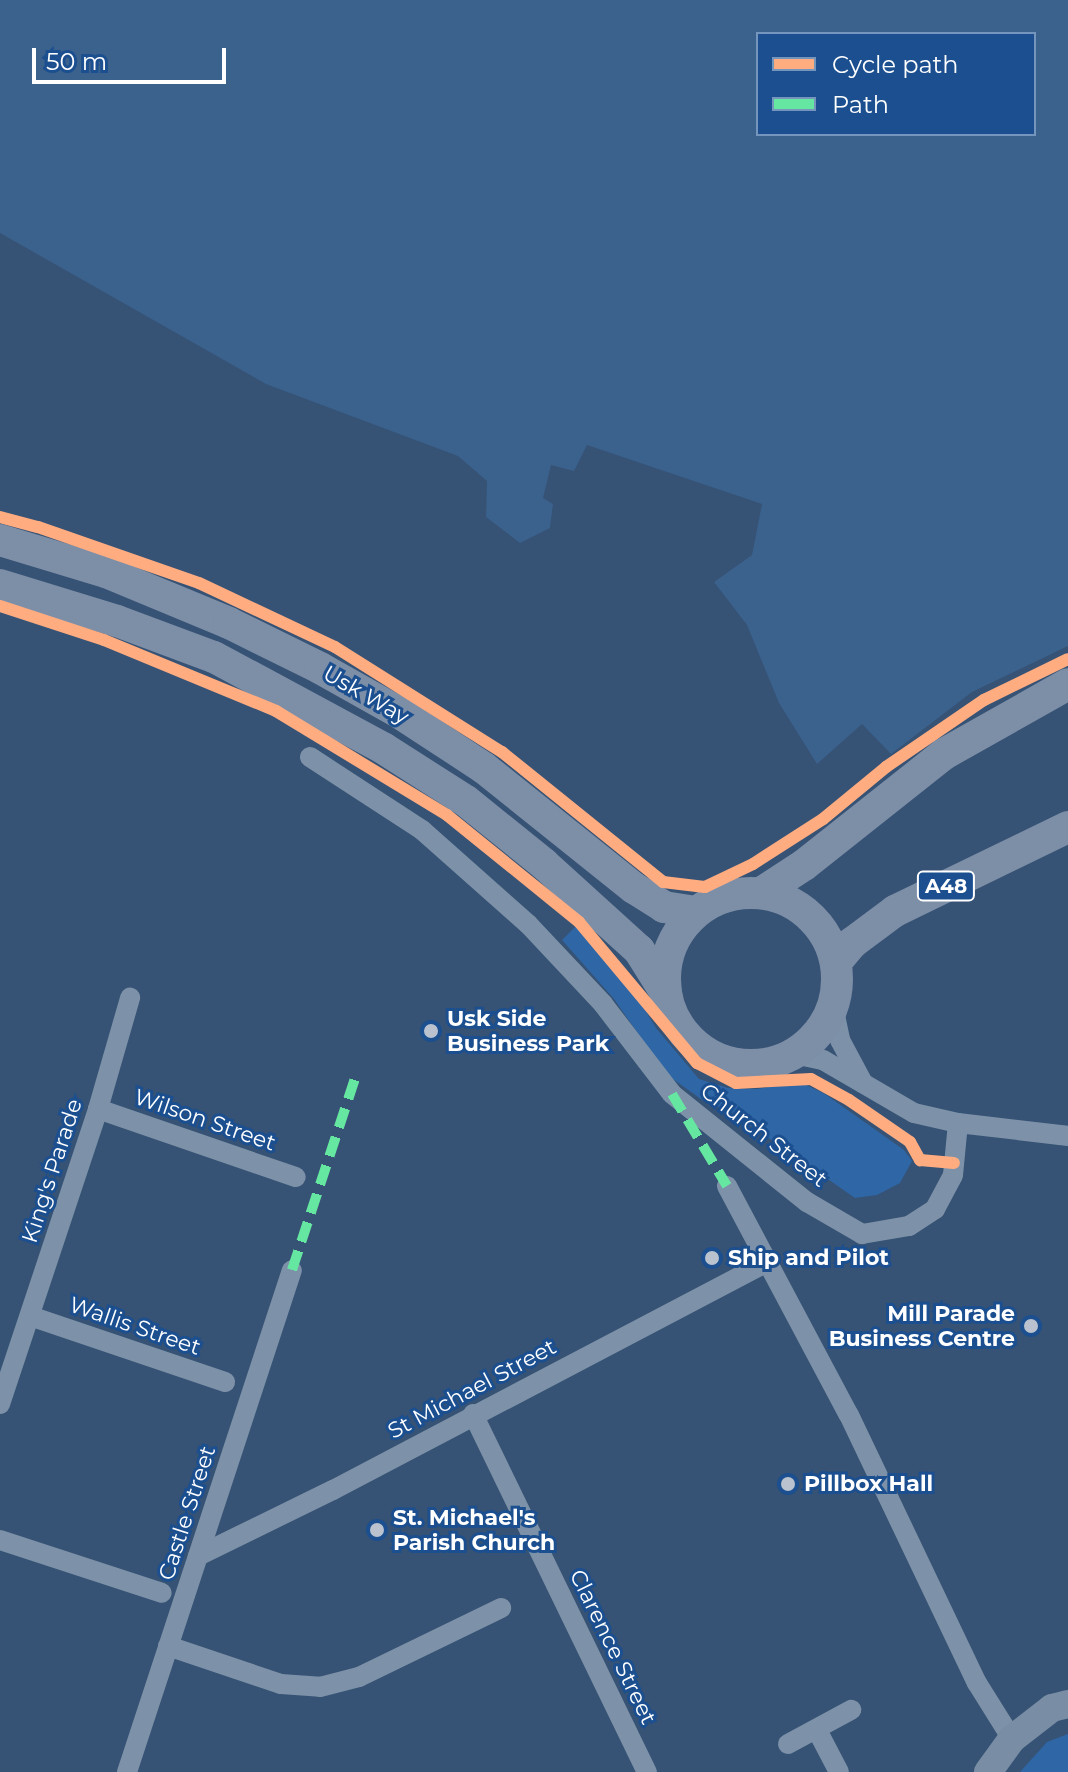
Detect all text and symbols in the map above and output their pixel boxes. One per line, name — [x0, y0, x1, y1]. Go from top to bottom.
scale bar — [36, 32, 230, 82]
legend — [756, 32, 1036, 136]
text: 50 m — [46, 47, 107, 76]
text: Cycle path — [832, 50, 959, 79]
text: Path — [832, 90, 889, 119]
street label: Usk Way — [318, 660, 414, 730]
road number: A48 — [916, 870, 976, 902]
place label: Usk Side Business Park — [447, 1005, 609, 1056]
marker: Usk Side Business Park — [422, 1022, 440, 1040]
street label: Church Street — [696, 1077, 832, 1193]
street label: Wilson Street — [131, 1083, 279, 1157]
street label: King's Parade — [16, 1096, 88, 1246]
place label: Ship and Pilot — [728, 1245, 889, 1271]
marker: Ship and Pilot — [703, 1249, 721, 1267]
street label: Wallis Street — [66, 1291, 204, 1361]
place label: Mill Parade Business Centre — [829, 1300, 1015, 1352]
marker: Mill Parade Business Centre — [1022, 1317, 1040, 1335]
street label: St Michael Street — [383, 1334, 561, 1444]
street label: Castle Street — [153, 1443, 221, 1583]
place label: Pillbox Hall — [804, 1471, 933, 1497]
marker: Pillbox Hall — [779, 1475, 797, 1493]
place label: St. Michael's Parish Church — [393, 1504, 555, 1556]
marker: St. Michael's Parish Church — [368, 1521, 386, 1539]
street label: Clarence Street — [564, 1565, 662, 1729]

